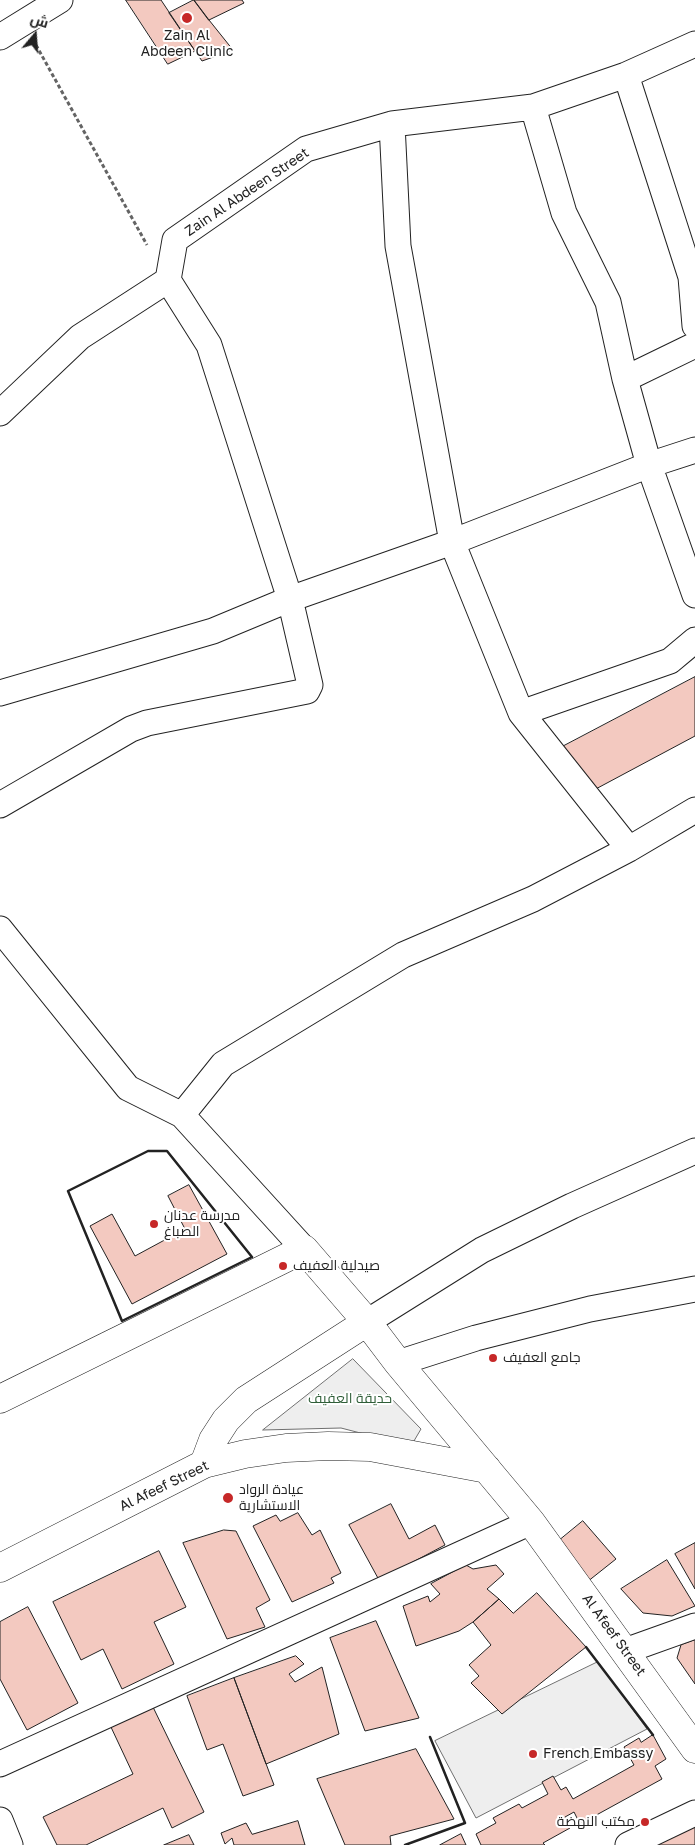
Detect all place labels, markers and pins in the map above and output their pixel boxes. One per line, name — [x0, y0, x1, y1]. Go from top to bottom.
marker: Zain Al Abdeen Clinic — [180, 11, 194, 25]
place label: Zain Al Abdeen Clinic — [141, 28, 233, 60]
place label: مدرسة عدنان الصباغ — [164, 1208, 240, 1240]
marker: مدرسة عدنان الصباغ — [148, 1218, 160, 1230]
place label: صيدلية العفيف — [293, 1258, 380, 1274]
marker: صيدلية العفيف — [277, 1260, 289, 1272]
place label: جامع العفيف — [503, 1350, 581, 1366]
marker: جامع العفيف — [487, 1352, 499, 1364]
place label: عيادة الرواد الاستشارية — [239, 1482, 304, 1514]
marker: عيادة الرواد الاستشارية — [221, 1491, 235, 1505]
place label: French Embassy — [543, 1746, 653, 1762]
marker: French Embassy — [527, 1748, 539, 1760]
place label: مكتب النهضة — [557, 1814, 635, 1830]
marker: مكتب النهضة — [639, 1816, 651, 1828]

